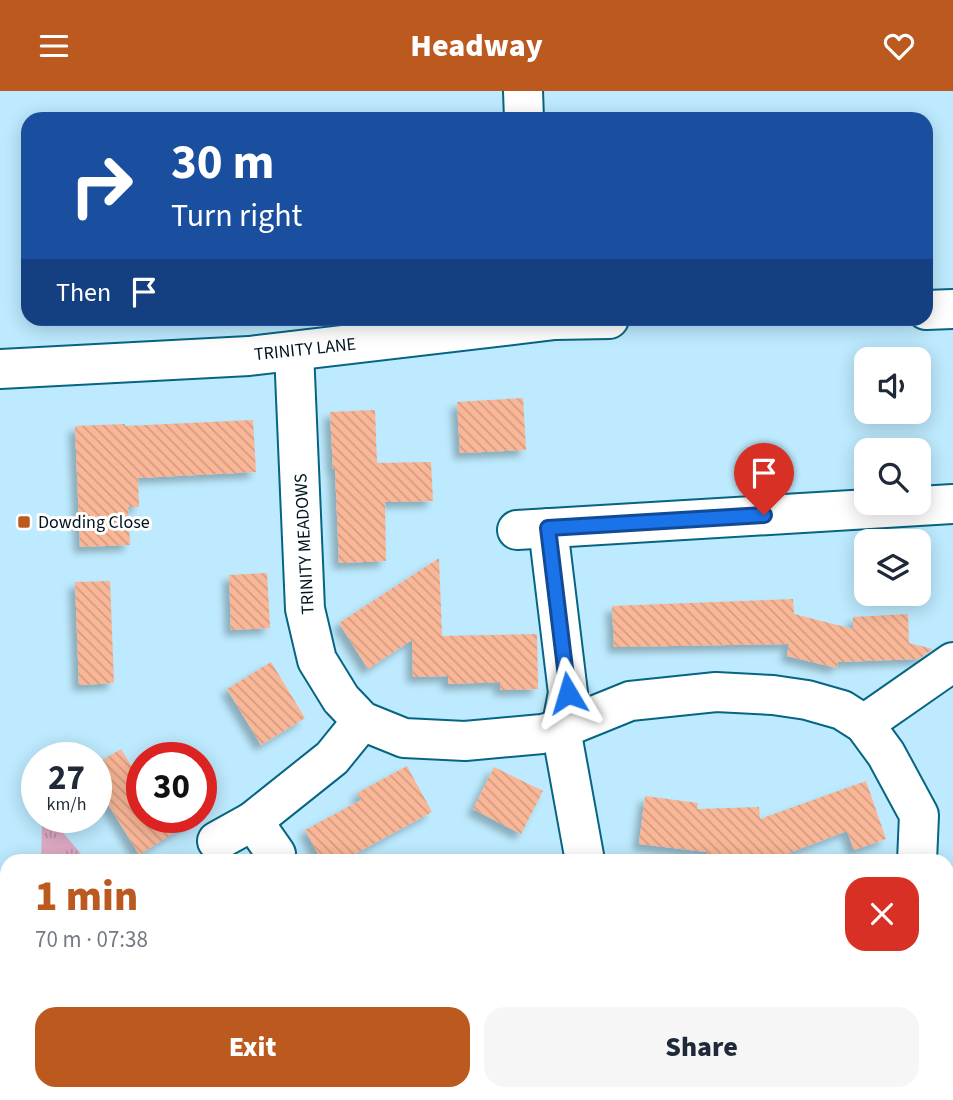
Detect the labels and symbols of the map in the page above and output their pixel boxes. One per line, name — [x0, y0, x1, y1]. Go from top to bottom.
street label: TRINITY LANE — [253, 332, 357, 367]
pin — [734, 443, 794, 515]
street label: TRINITY MEADOWS — [288, 473, 321, 615]
place label: Dowding Close — [38, 510, 150, 535]
marker: Dowding Close — [16, 514, 32, 530]
position arrow — [531, 656, 605, 730]
speed limit sign: 30 — [126, 742, 217, 833]

